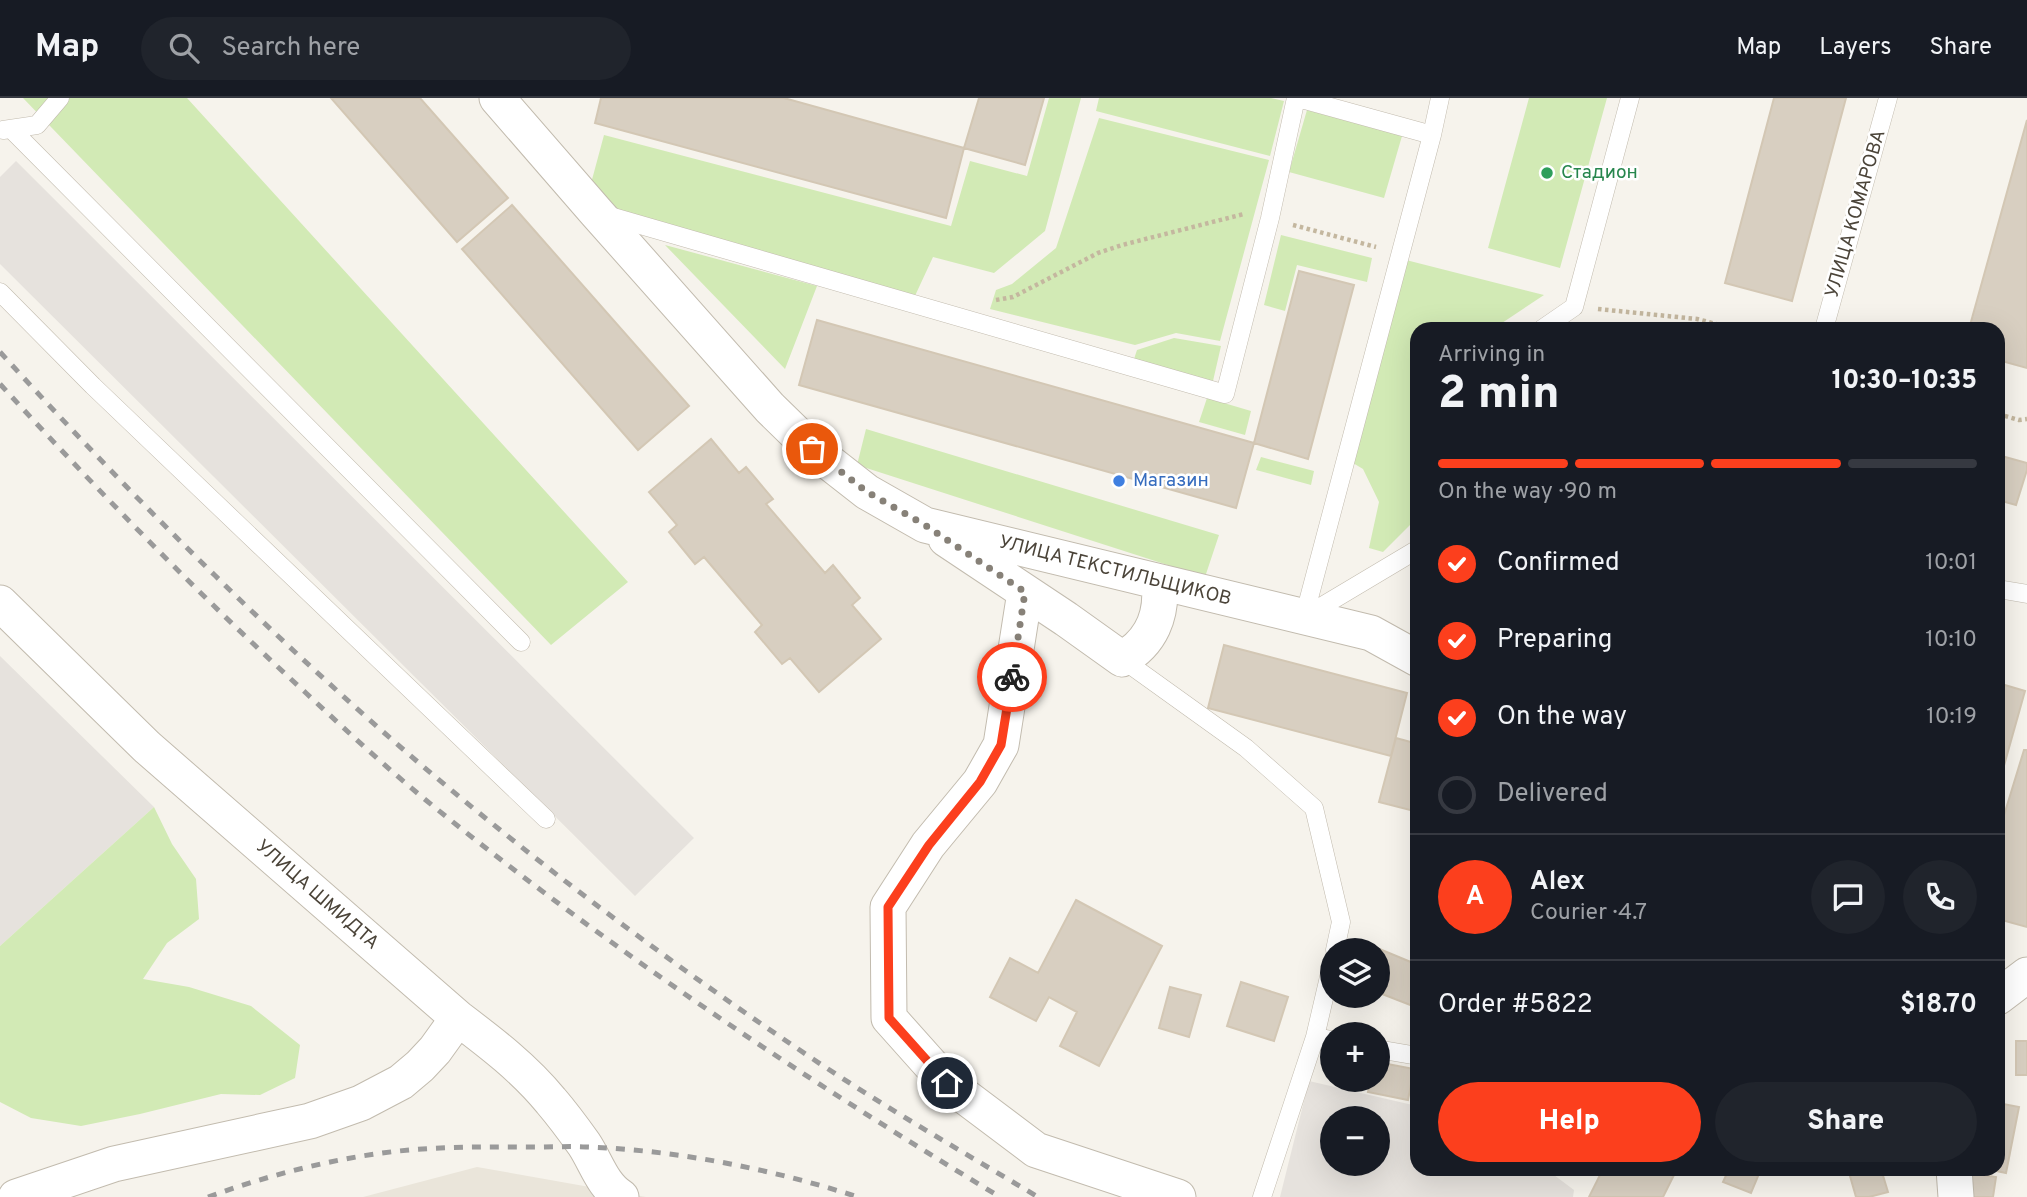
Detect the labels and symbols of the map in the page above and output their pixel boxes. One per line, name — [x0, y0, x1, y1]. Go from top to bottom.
street label: УЛИЦА КОМАРОВА — [1821, 127, 1891, 301]
place label: Стадион — [1561, 161, 1638, 185]
marker: Стадион — [1539, 165, 1555, 181]
pin — [782, 419, 842, 479]
place label: Магазин — [1133, 469, 1209, 493]
marker: Магазин — [1111, 473, 1127, 489]
street label: УЛИЦА ТЕКСТИЛЬЩИКОВ — [996, 530, 1234, 612]
courier — [977, 642, 1047, 712]
street label: УЛИЦА ШМИДТА — [250, 835, 384, 955]
pin — [917, 1053, 977, 1113]

